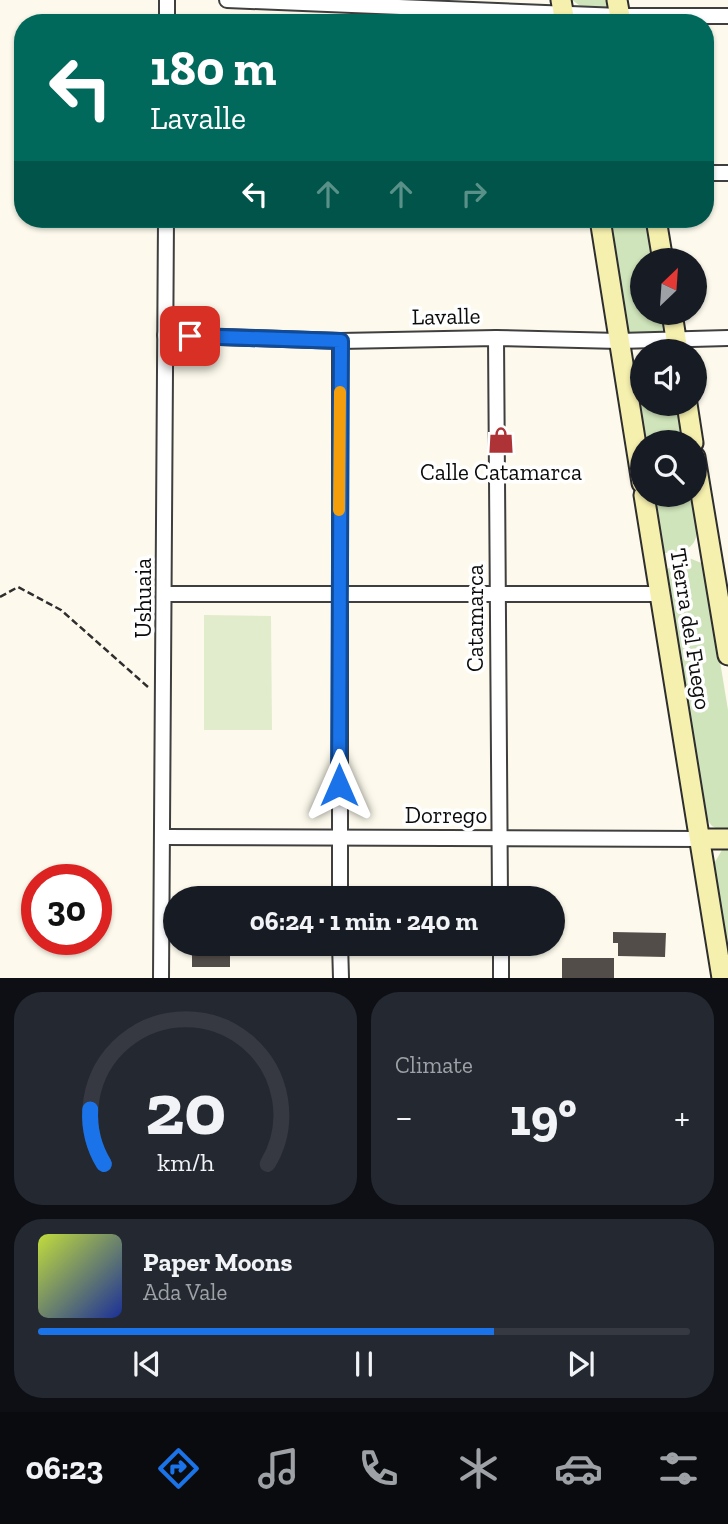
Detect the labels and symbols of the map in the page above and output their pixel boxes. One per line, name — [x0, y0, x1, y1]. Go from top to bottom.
north arrow — [630, 248, 707, 326]
street label: Lavalle — [411, 301, 481, 331]
pin — [160, 306, 220, 366]
shop icon: Calle Catamarca — [486, 425, 516, 455]
place label: Calle Catamarca — [420, 458, 582, 486]
street label: Tierra del Fuego — [664, 546, 718, 712]
street label: Ushuaia — [129, 558, 157, 638]
street label: Catamarca — [461, 564, 489, 672]
position arrow — [302, 748, 376, 822]
street label: Dorrego — [405, 801, 487, 829]
speed limit sign: 30 — [21, 864, 112, 955]

